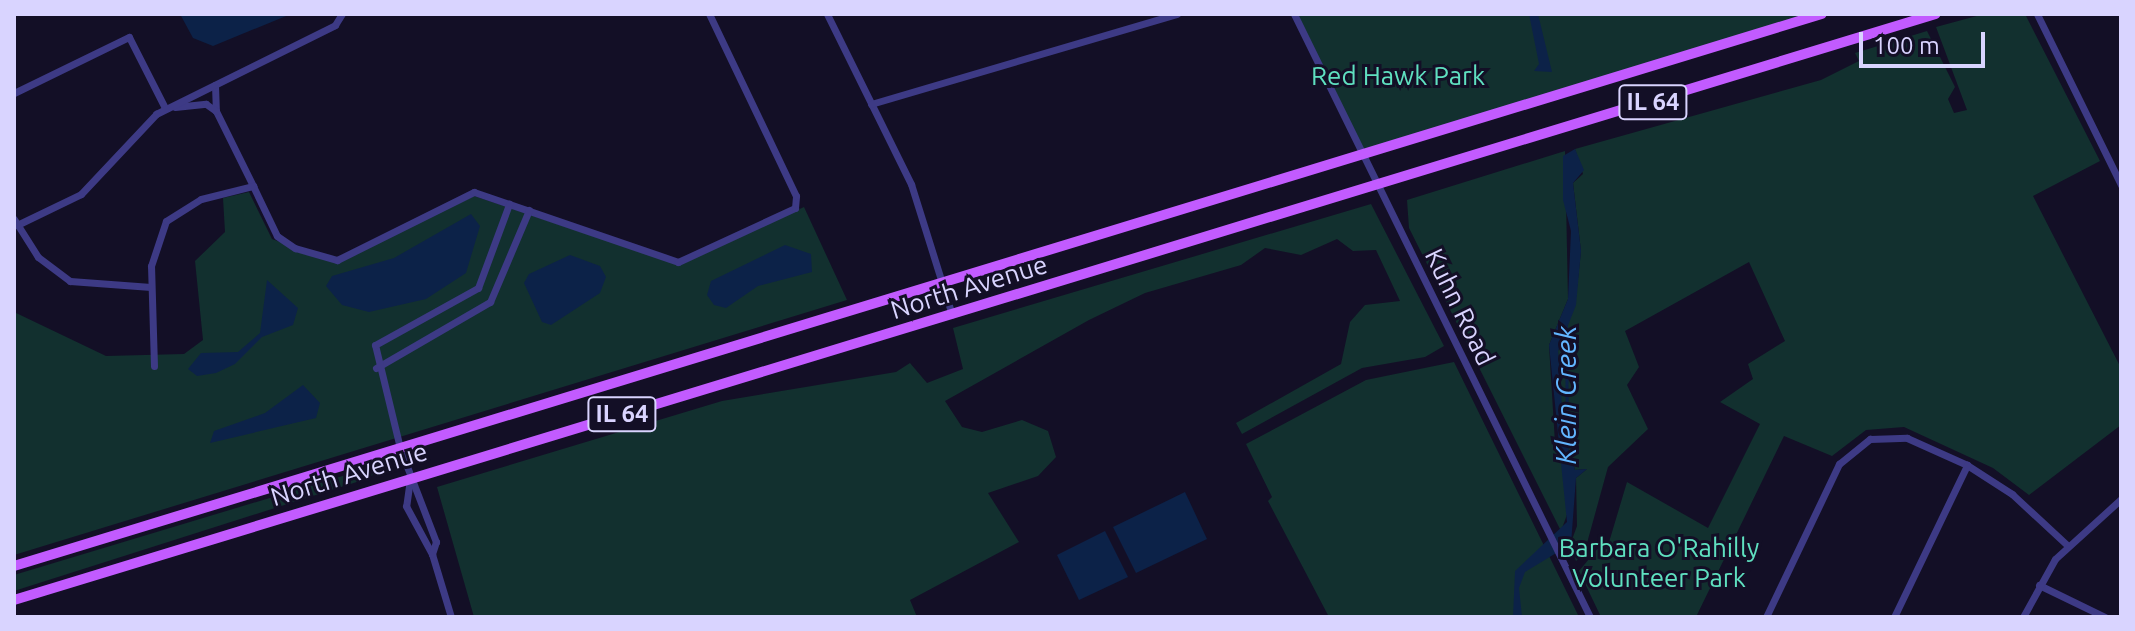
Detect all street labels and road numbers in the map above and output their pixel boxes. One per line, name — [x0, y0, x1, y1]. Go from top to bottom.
road number: IL 64 — [1617, 82, 1689, 122]
street label: Kuhn Road — [1418, 243, 1502, 371]
street label: North Avenue — [887, 248, 1051, 326]
road number: IL 64 — [586, 394, 658, 434]
street label: North Avenue — [267, 435, 431, 513]

